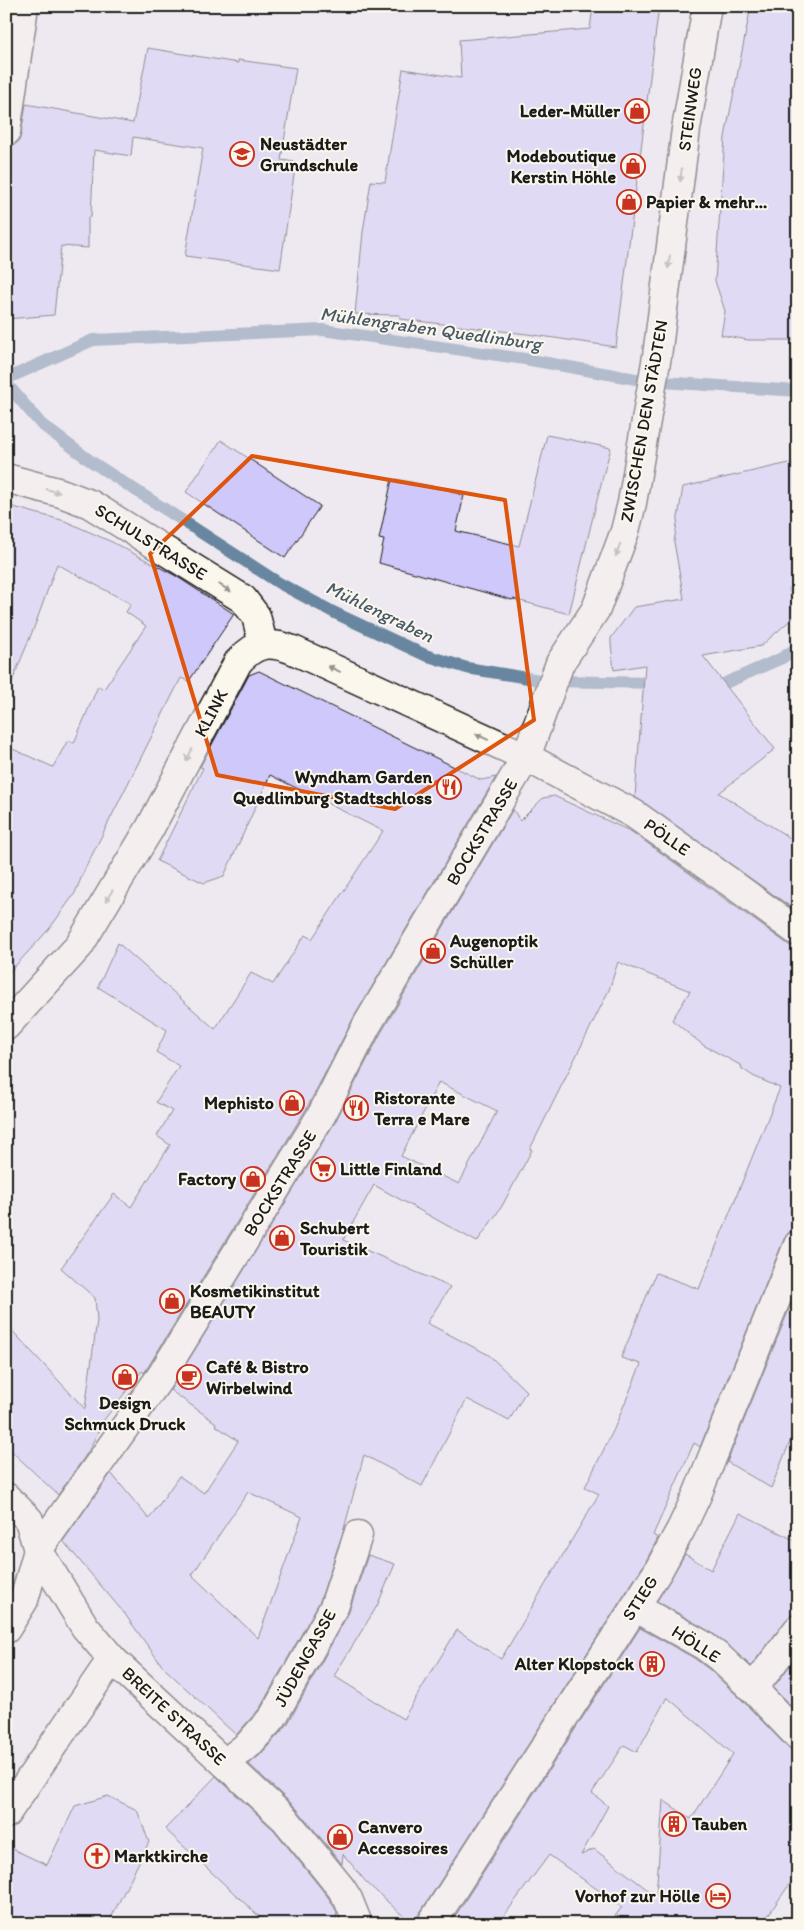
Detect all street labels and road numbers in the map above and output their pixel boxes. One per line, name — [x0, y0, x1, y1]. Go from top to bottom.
street label: STEINWEG — [673, 65, 707, 153]
street label: ZWISCHEN DEN STÄDTEN — [615, 318, 673, 524]
street label: SCHULSTRASSE — [91, 499, 211, 585]
street label: KLINK — [189, 685, 233, 741]
street label: BOCKSTRASSE — [441, 775, 523, 889]
street label: PÖLLE — [640, 813, 694, 861]
street label: BOCKSTRASSE — [239, 1126, 321, 1240]
street label: STIEG — [617, 1571, 663, 1625]
street label: JÜDENGASSE — [269, 1605, 341, 1711]
street label: HÖLLE — [668, 1620, 725, 1668]
street label: BREITE STRASSE — [117, 1662, 231, 1770]

